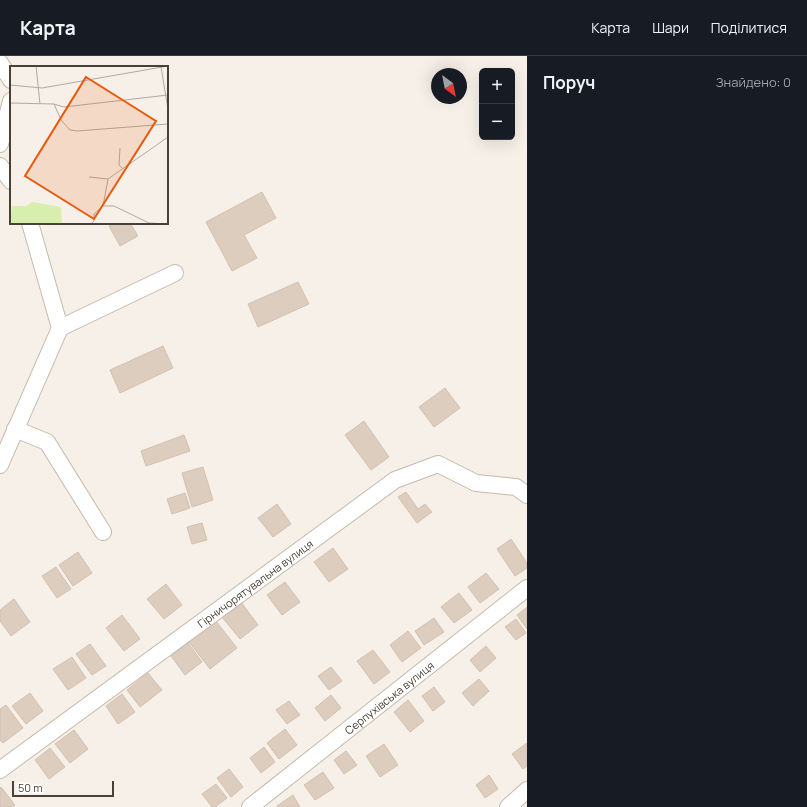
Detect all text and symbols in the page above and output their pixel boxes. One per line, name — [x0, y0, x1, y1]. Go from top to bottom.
text: Карта — [20, 15, 76, 41]
text: Карта — [591, 18, 630, 37]
text: Шари — [652, 18, 689, 37]
text: Поділитися — [711, 18, 787, 37]
inset map — [10, 66, 168, 224]
north arrow — [431, 68, 467, 104]
map controls — [479, 68, 515, 140]
button: + — [479, 68, 515, 104]
text: Поруч — [543, 71, 595, 94]
text: Знайдено: 0 — [716, 73, 791, 91]
button: − — [479, 104, 515, 140]
street label: Гірничорятувальна вулиця — [194, 536, 316, 630]
street label: Серпухівська вулиця — [341, 657, 437, 737]
scale bar — [12, 779, 114, 798]
text: 50 m — [18, 780, 43, 795]

